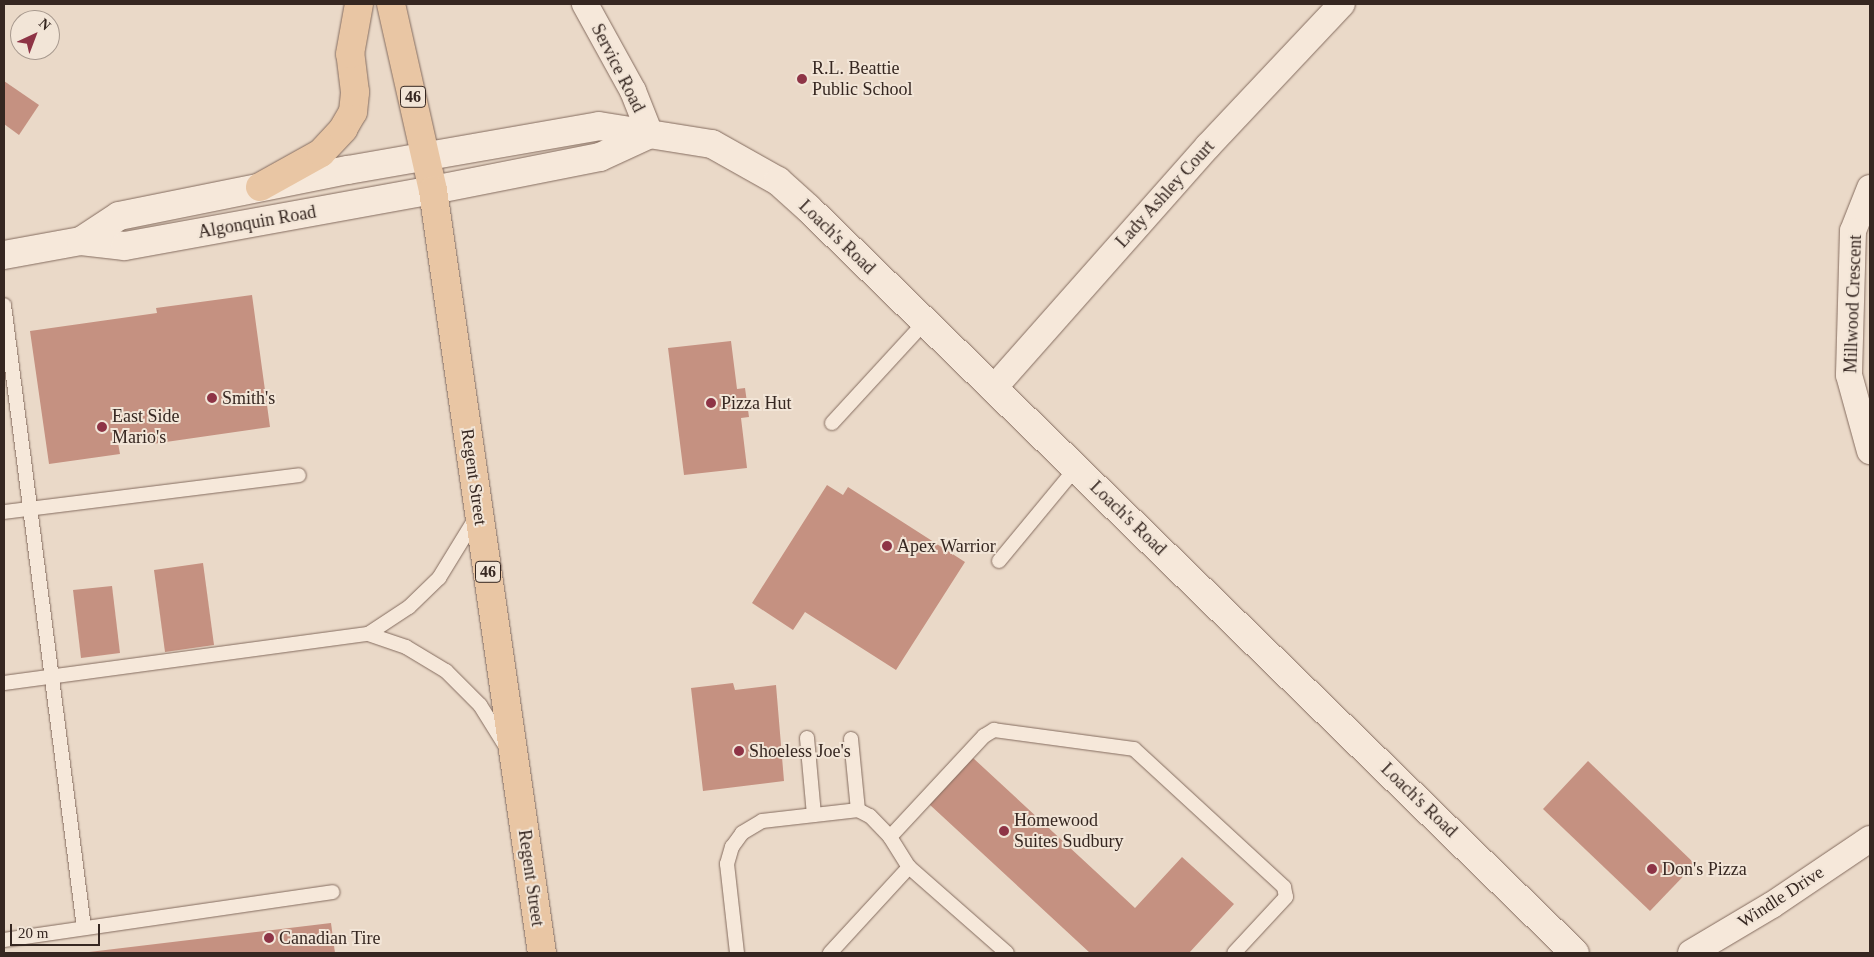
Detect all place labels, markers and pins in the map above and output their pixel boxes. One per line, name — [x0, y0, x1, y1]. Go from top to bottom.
place label: R.L. Beattie Public School — [812, 58, 913, 100]
marker: R.L. Beattie Public School — [796, 73, 808, 85]
place label: Smith's — [222, 387, 275, 409]
marker: Smith's — [206, 392, 218, 404]
place label: Pizza Hut — [721, 392, 791, 414]
marker: Pizza Hut — [705, 397, 717, 409]
place label: East Side Mario's — [112, 406, 179, 448]
marker: East Side Mario's — [96, 421, 108, 433]
place label: Apex Warrior — [897, 535, 996, 557]
marker: Apex Warrior — [881, 540, 893, 552]
place label: Shoeless Joe's — [749, 740, 851, 762]
marker: Shoeless Joe's — [733, 745, 745, 757]
place label: Homewood Suites Sudbury — [1014, 810, 1124, 852]
marker: Homewood Suites Sudbury — [998, 825, 1010, 837]
place label: Don's Pizza — [1662, 858, 1747, 880]
marker: Don's Pizza — [1646, 863, 1658, 875]
place label: Canadian Tire — [279, 927, 381, 949]
marker: Canadian Tire — [263, 932, 275, 944]

